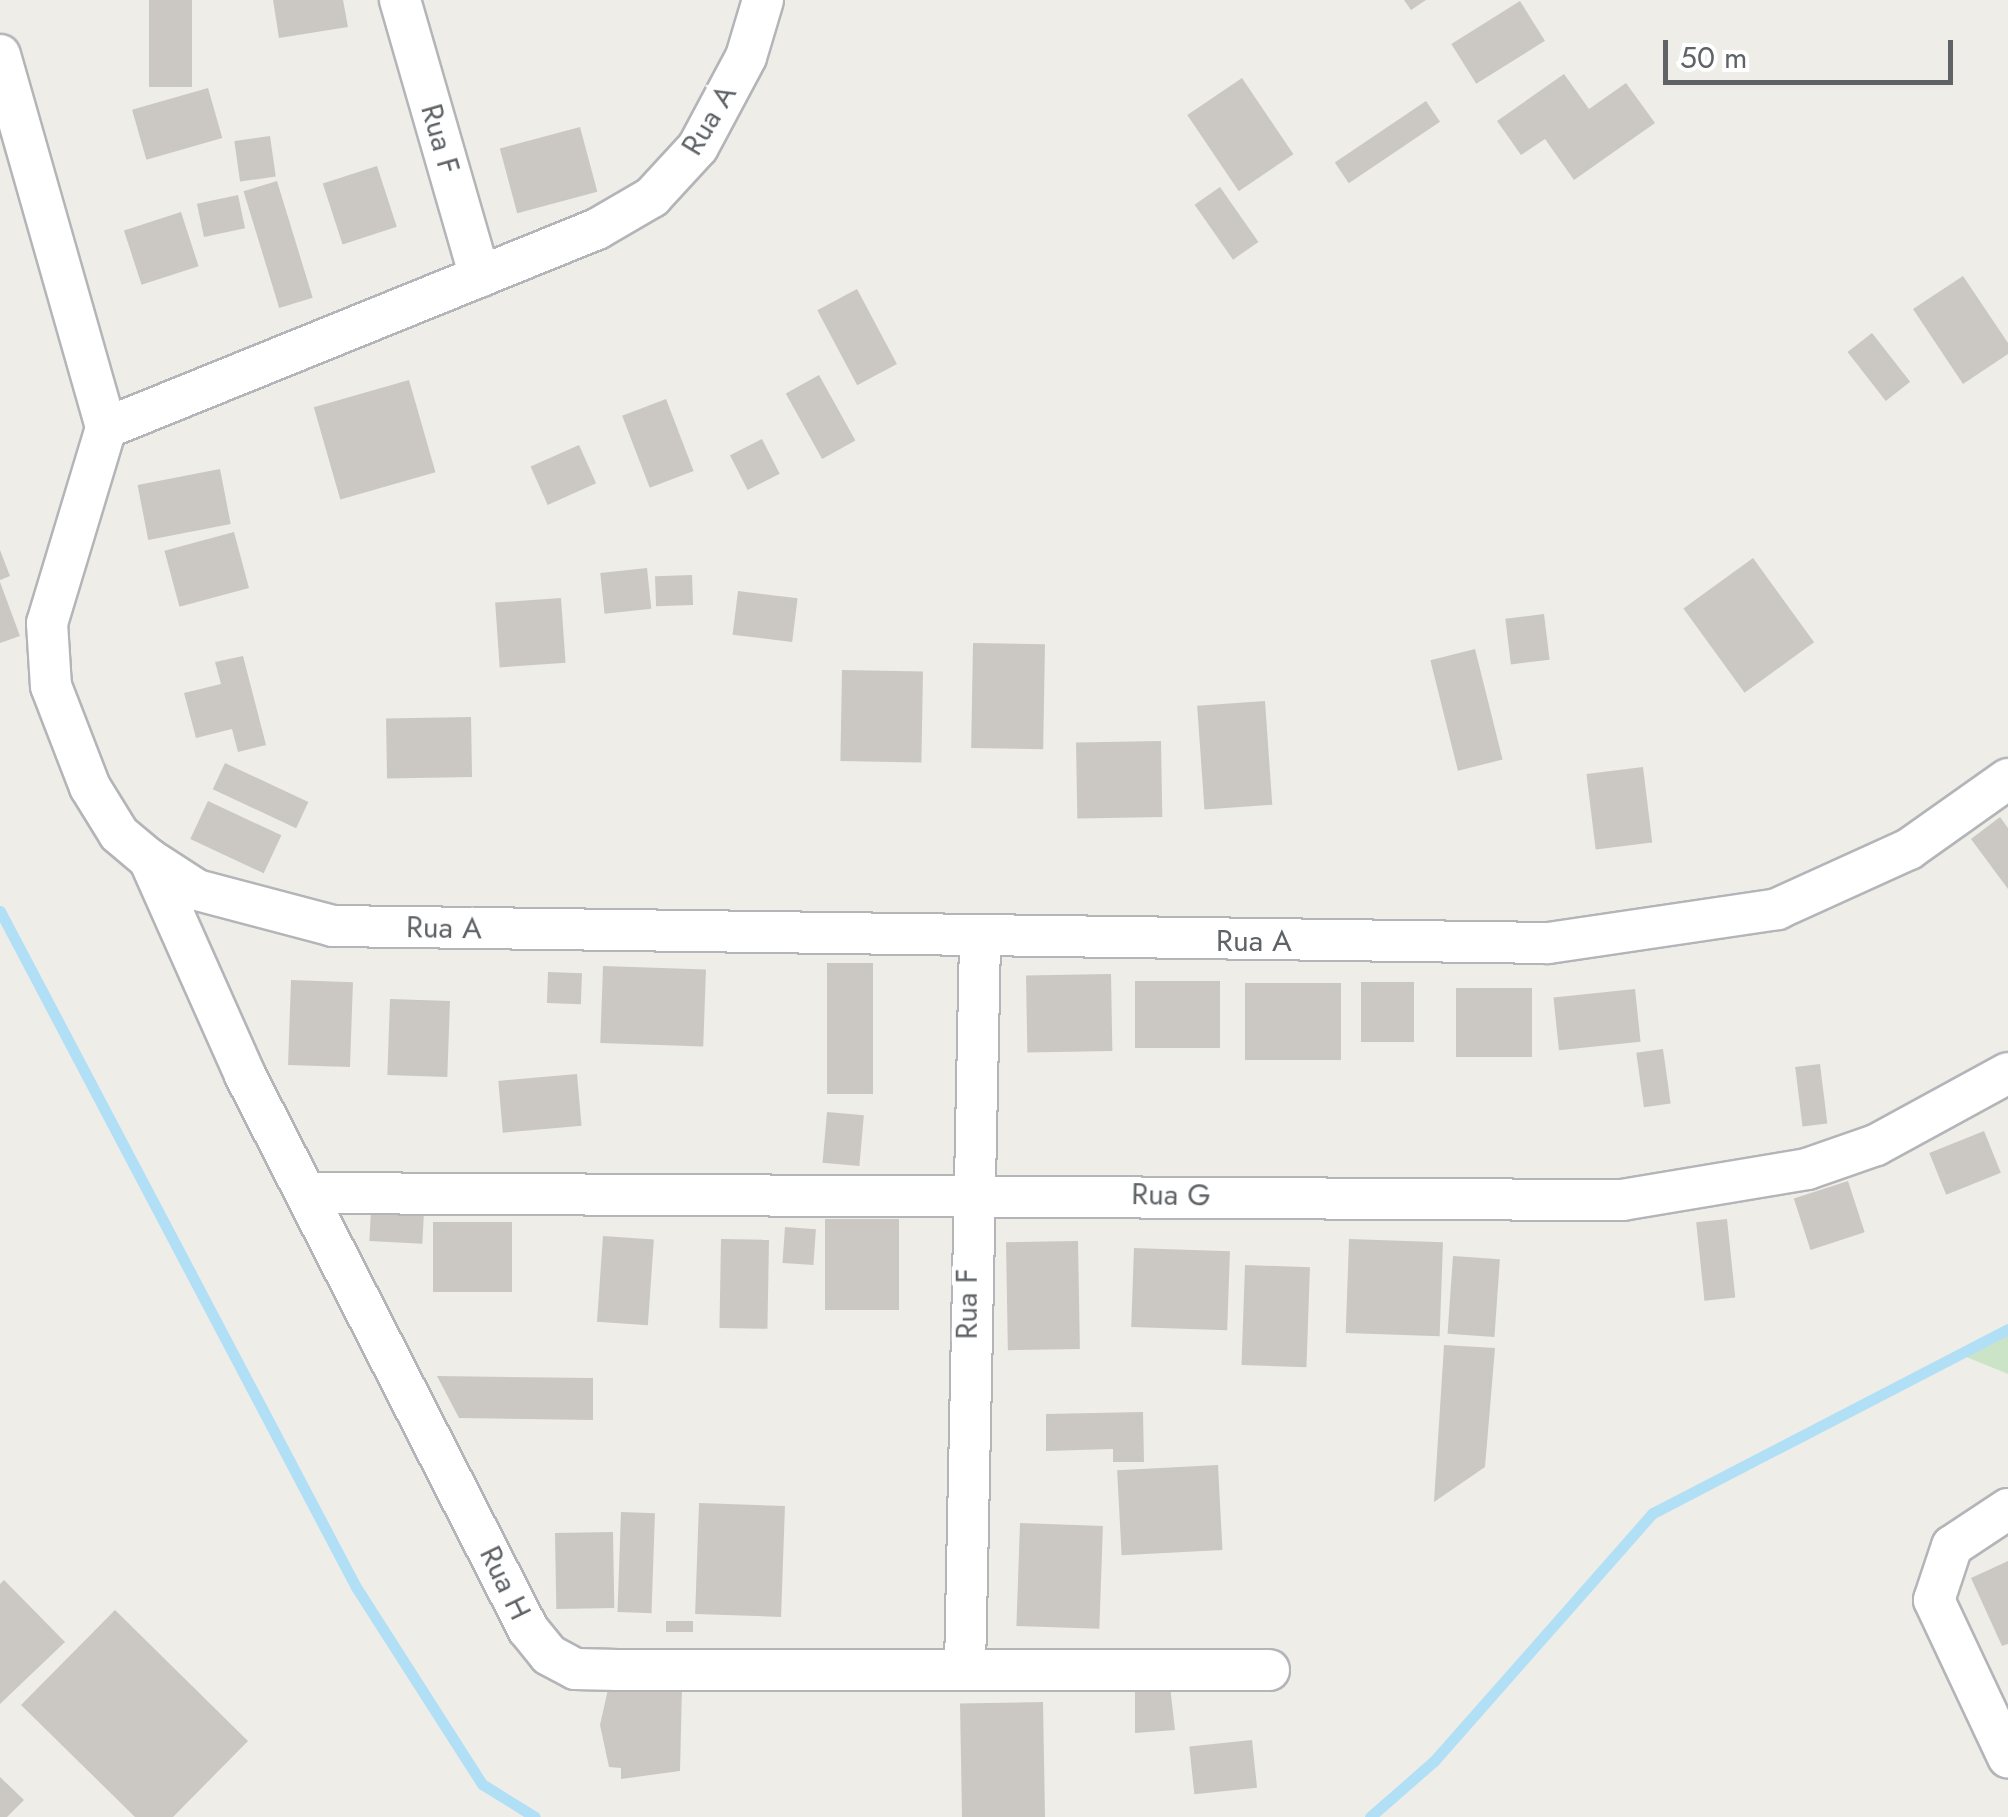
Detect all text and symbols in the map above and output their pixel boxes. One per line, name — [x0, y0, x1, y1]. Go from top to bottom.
scale bar — [1668, 20, 1958, 82]
text: 50 m — [1680, 36, 1747, 79]
street label: Rua A — [674, 78, 744, 162]
street label: Rua F — [413, 100, 467, 178]
street label: Rua A — [406, 909, 482, 947]
street label: Rua A — [1216, 923, 1292, 959]
street label: Rua G — [1131, 1176, 1211, 1214]
street label: Rua F — [949, 1269, 985, 1339]
street label: Rua H — [472, 1540, 538, 1626]

